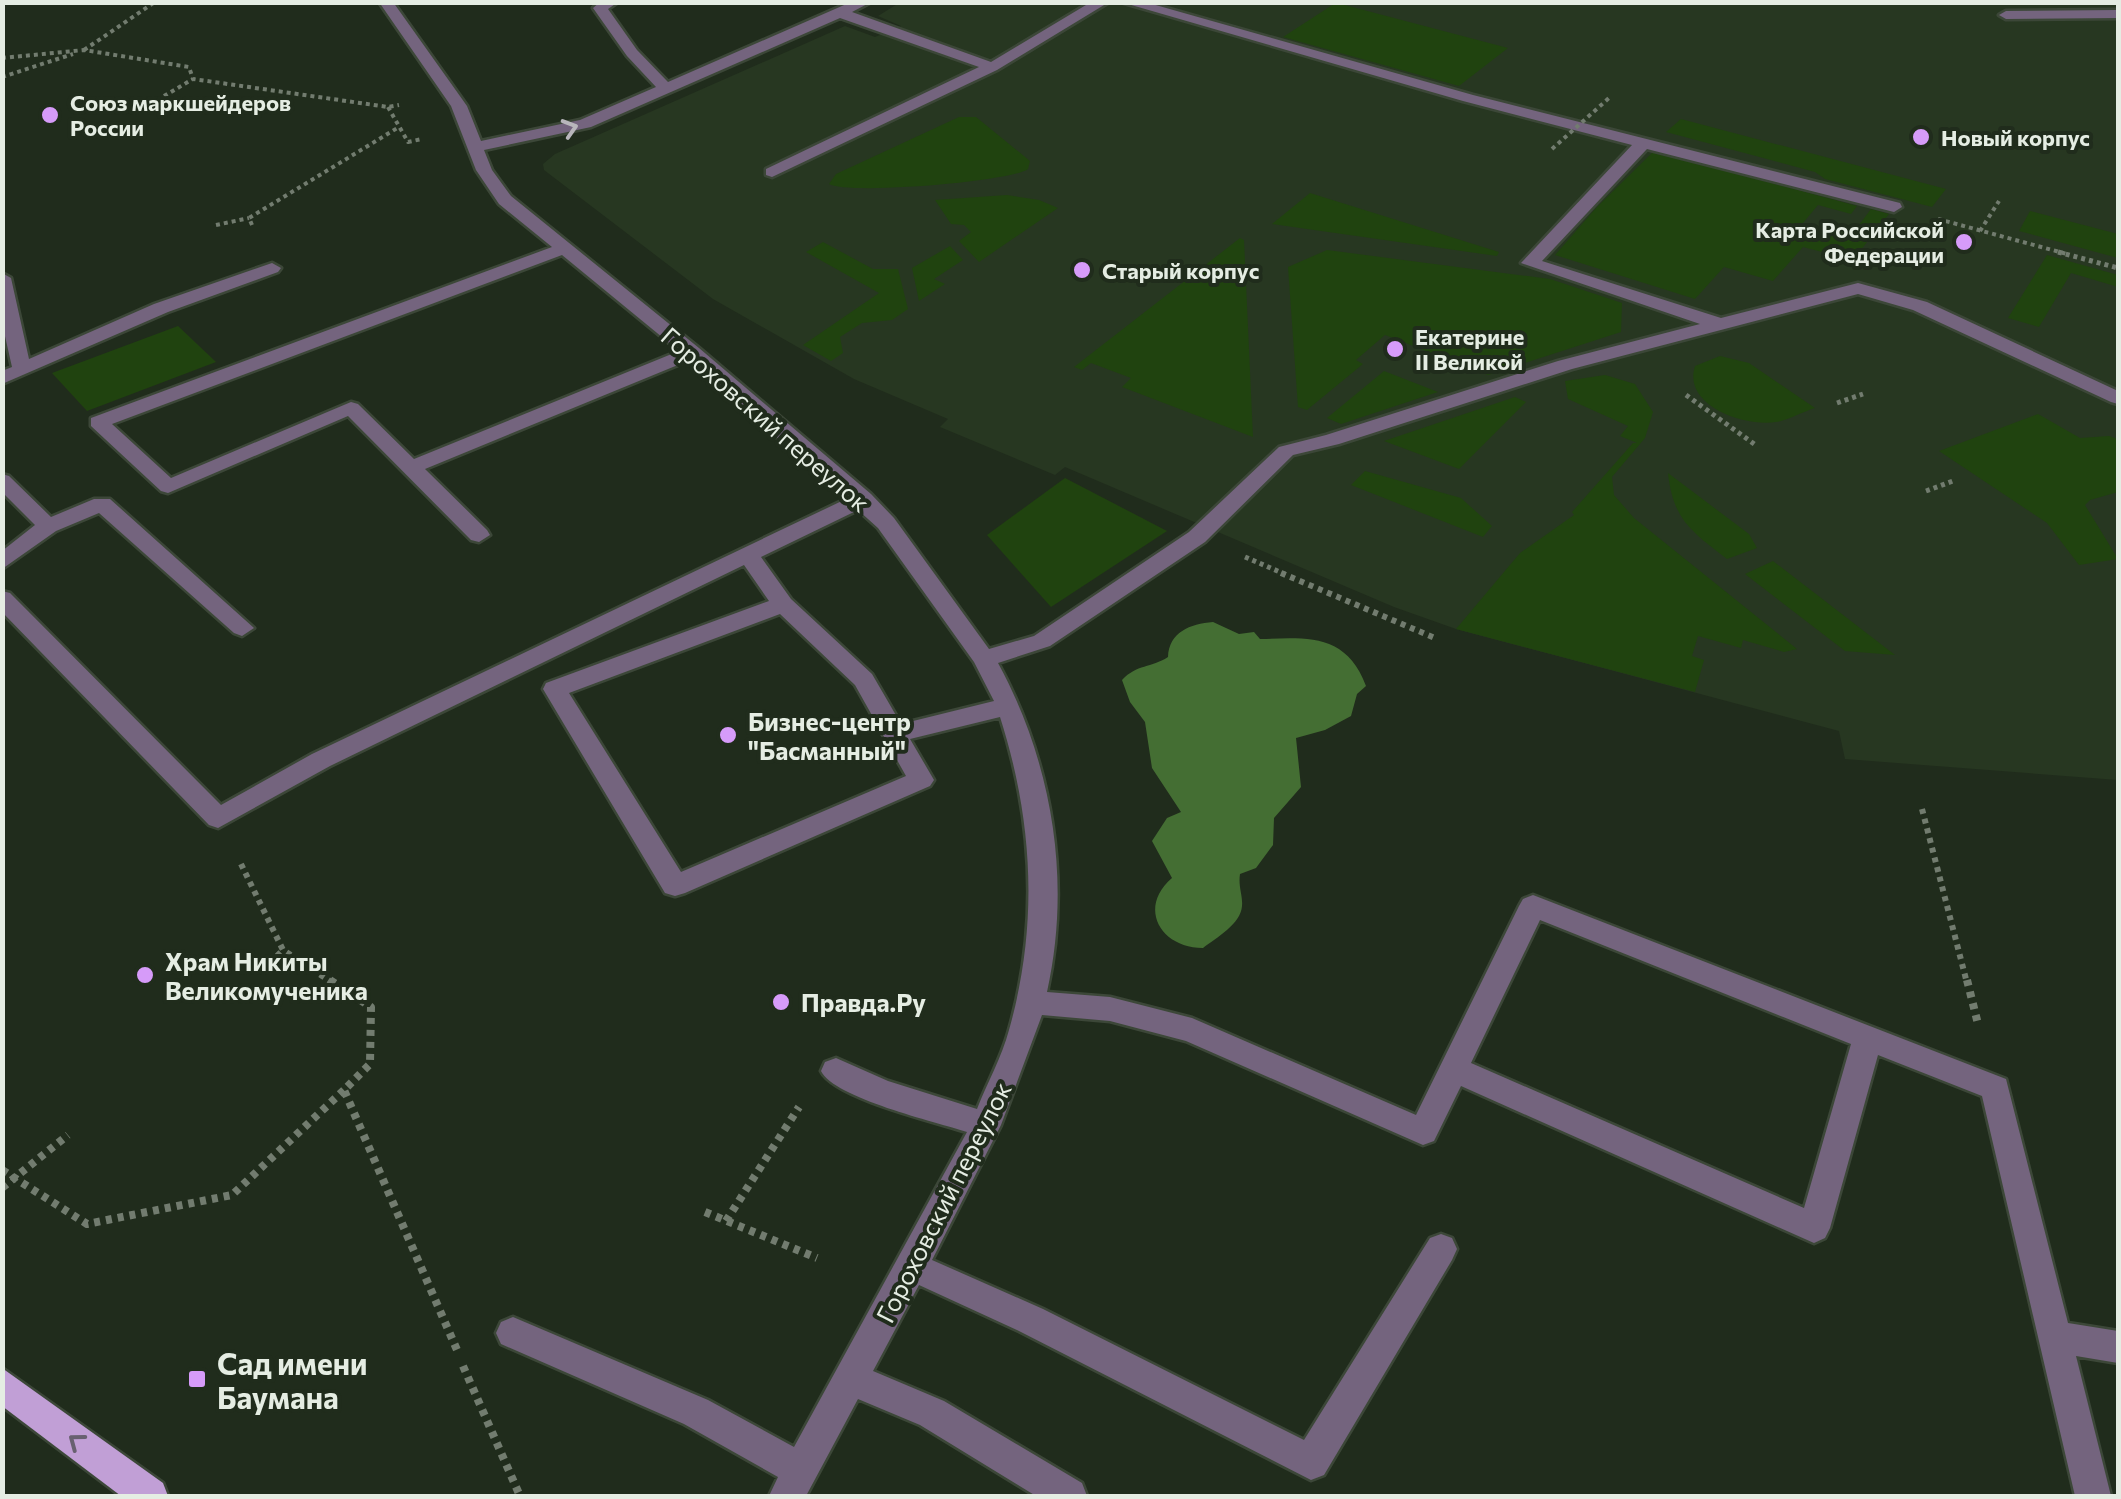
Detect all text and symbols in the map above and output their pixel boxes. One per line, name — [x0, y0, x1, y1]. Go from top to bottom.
place label: Союз маркшейдеров России — [70, 89, 291, 141]
marker: Союз маркшейдеров России — [39, 104, 61, 126]
one-way arrow — [560, 119, 577, 140]
place label: Новый корпус — [1941, 124, 2090, 151]
marker: Новый корпус — [1910, 126, 1932, 148]
place label: Карта Российской Федерации — [1755, 216, 1944, 268]
marker: Карта Российской Федерации — [1953, 231, 1975, 253]
place label: Старый корпуc — [1102, 257, 1260, 284]
marker: Старый корпуc — [1071, 259, 1093, 281]
street label: Гороховский переулок — [656, 320, 876, 518]
place label: Екатерине II Великой — [1415, 323, 1524, 375]
marker: Екатерине II Великой — [1384, 338, 1406, 360]
place label: Бизнес-центр "Басманный" — [748, 706, 911, 765]
marker: Бизнес-центр "Басманный" — [717, 724, 739, 746]
place label: Храм Никиты Великомученика — [165, 946, 368, 1005]
marker: Храм Никиты Великомученика — [134, 964, 156, 986]
place label: Правда.Ру — [801, 987, 926, 1017]
marker: Правда.Ру — [770, 991, 792, 1013]
street label: Гороховский переулок — [869, 1077, 1017, 1327]
place label: Сад имени Баумана — [217, 1344, 368, 1415]
marker: Сад имени Баумана — [186, 1368, 208, 1390]
one-way arrow — [69, 1435, 87, 1452]

